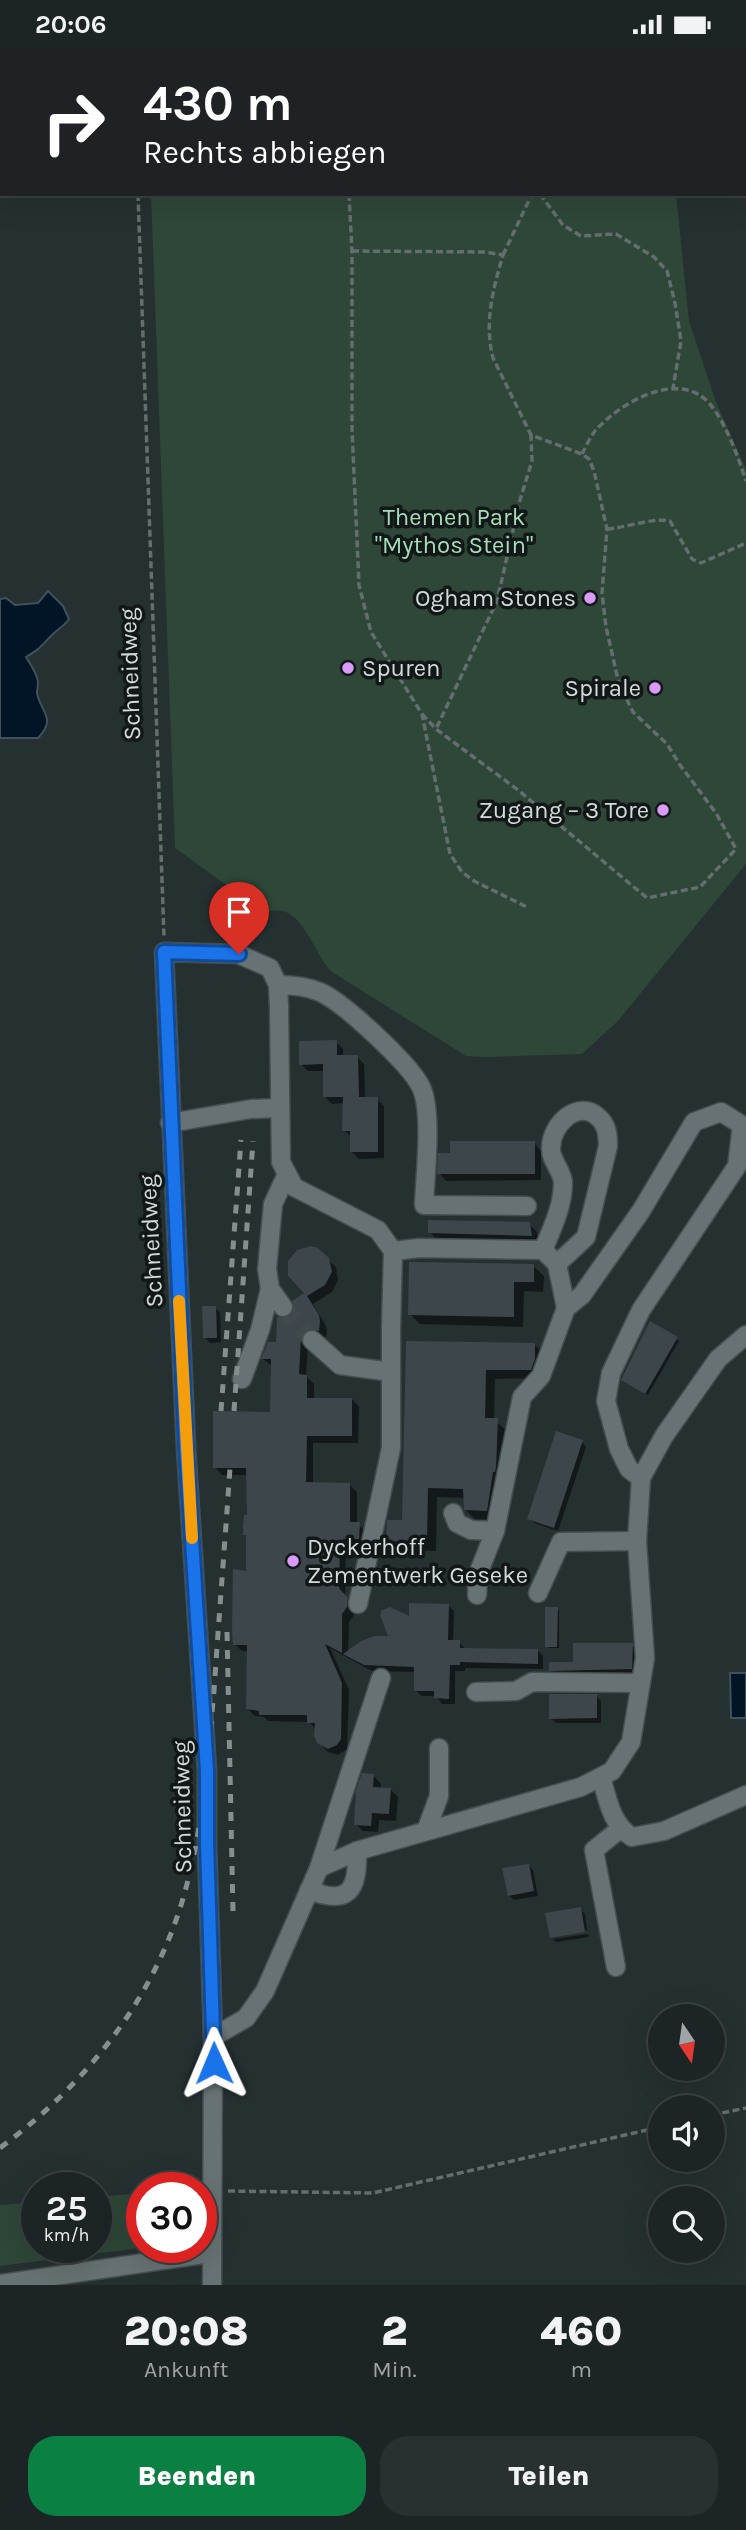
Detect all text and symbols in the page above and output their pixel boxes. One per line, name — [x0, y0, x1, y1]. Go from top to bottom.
text: 20:06 — [35, 9, 106, 40]
text: 430 m — [143, 75, 293, 132]
icon: right — [28, 77, 119, 168]
text: Rechts abbiegen — [143, 134, 387, 171]
park label: Themen Park "Mythos Stein" — [375, 503, 533, 559]
place label: Ogham Stones — [415, 584, 576, 612]
marker: Ogham Stones — [582, 590, 598, 606]
street label: Schneidweg — [114, 607, 146, 741]
place label: Spuren — [362, 654, 441, 682]
marker: Spuren — [340, 660, 356, 676]
place label: Spirale — [564, 674, 641, 702]
marker: Spirale — [647, 680, 663, 696]
place label: Zugang – 3 Tore — [479, 796, 649, 824]
marker: Zugang – 3 Tore — [655, 802, 671, 818]
pin — [209, 882, 269, 954]
icon: arrive — [220, 893, 258, 931]
street label: Schneidweg — [134, 1174, 168, 1308]
place label: Dyckerhoff Zementwerk Geseke — [307, 1533, 528, 1589]
marker: Dyckerhoff Zementwerk Geseke — [285, 1553, 301, 1569]
street label: Schneidweg — [167, 1740, 197, 1874]
north arrow — [648, 2004, 724, 2081]
map controls — [648, 2004, 725, 2263]
position arrow — [177, 2026, 251, 2100]
button: sound — [648, 2095, 725, 2172]
speed limit sign: 30 — [126, 2172, 217, 2263]
button: search — [648, 2186, 725, 2263]
text: 25 — [46, 2188, 87, 2229]
text: km/h — [44, 2224, 89, 2246]
text: 20:08 — [124, 2306, 248, 2356]
text: 2 — [381, 2306, 408, 2356]
text: 460 — [540, 2306, 622, 2356]
text: Ankunft — [144, 2356, 228, 2383]
text: Min. — [372, 2356, 417, 2383]
text: m — [570, 2356, 592, 2383]
button: Beenden — [28, 2436, 366, 2516]
button: Teilen — [380, 2436, 718, 2516]

